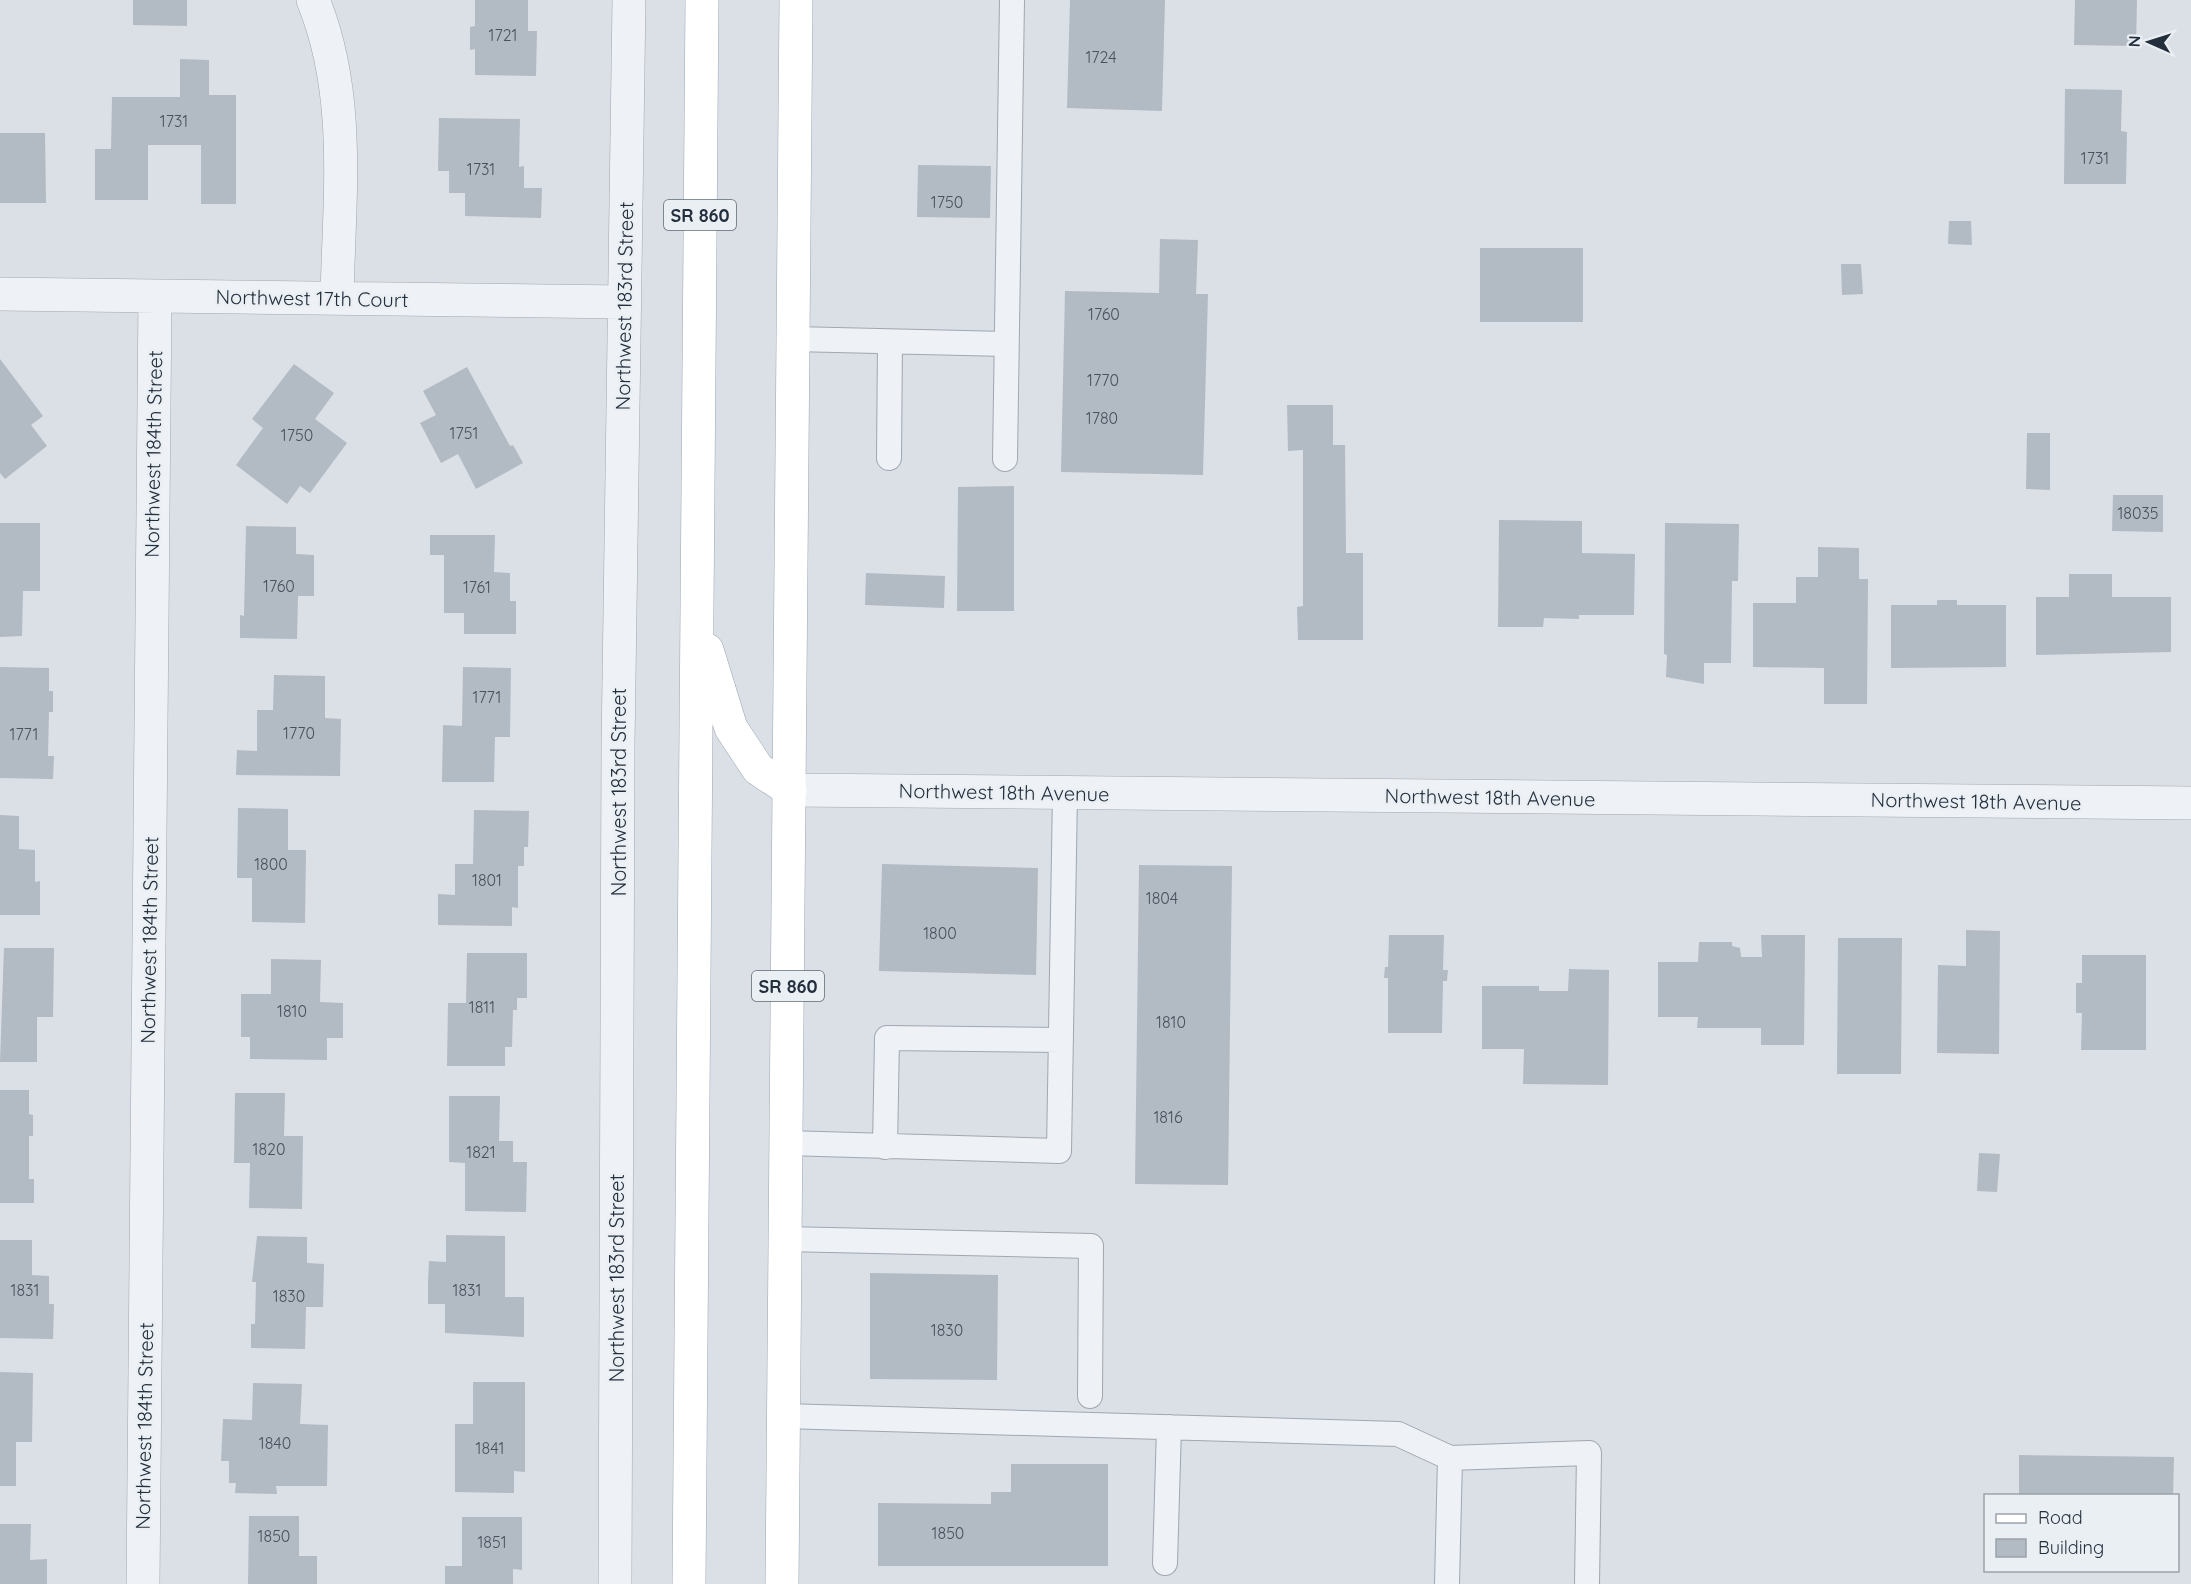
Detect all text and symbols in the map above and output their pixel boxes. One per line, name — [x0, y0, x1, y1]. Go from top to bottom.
north arrow — [2119, 12, 2179, 72]
house number: 1721 — [489, 25, 517, 45]
text: N — [2124, 35, 2144, 48]
house number: 1724 — [1085, 47, 1117, 67]
house number: 1731 — [160, 111, 188, 131]
house number: 1731 — [2081, 148, 2109, 168]
house number: 1731 — [467, 159, 495, 179]
house number: 1750 — [931, 192, 963, 212]
road number: SR 860 — [664, 200, 736, 230]
street label: Northwest 183rd Street — [610, 201, 638, 411]
street label: Northwest 17th Court — [215, 284, 409, 312]
house number: 1760 — [1088, 304, 1120, 324]
street label: Northwest 184th Street — [139, 350, 167, 558]
house number: 1770 — [1087, 370, 1119, 390]
house number: 1780 — [1086, 408, 1118, 428]
house number: 1751 — [450, 423, 478, 443]
house number: 1750 — [281, 425, 313, 445]
house number: 18035 — [2117, 503, 2159, 523]
house number: 1760 — [263, 576, 295, 596]
house number: 1761 — [463, 577, 491, 597]
house number: 1771 — [472, 687, 502, 707]
street label: Northwest 183rd Street — [606, 687, 631, 896]
house number: 1770 — [283, 723, 315, 743]
house number: 1771 — [9, 724, 39, 744]
street label: Northwest 18th Avenue — [898, 778, 1110, 806]
street label: Northwest 18th Avenue — [1384, 783, 1596, 811]
street label: Northwest 18th Avenue — [1870, 787, 2082, 815]
street label: Northwest 184th Street — [135, 836, 163, 1044]
house number: 1800 — [254, 854, 288, 874]
house number: 1801 — [472, 870, 502, 890]
house number: 1804 — [1146, 888, 1178, 908]
house number: 1800 — [923, 923, 957, 943]
road number: SR 860 — [752, 971, 824, 1001]
house number: 1811 — [469, 997, 495, 1017]
house number: 1810 — [277, 1001, 307, 1021]
house number: 1810 — [1156, 1012, 1186, 1032]
house number: 1816 — [1153, 1107, 1183, 1127]
house number: 1820 — [253, 1139, 285, 1159]
house number: 1821 — [466, 1142, 496, 1162]
street label: Northwest 183rd Street — [604, 1173, 629, 1382]
house number: 1831 — [11, 1280, 39, 1300]
house number: 1831 — [453, 1280, 481, 1300]
house number: 1830 — [273, 1286, 305, 1306]
house number: 1830 — [931, 1320, 963, 1340]
street label: Northwest 184th Street — [130, 1322, 158, 1530]
house number: 1840 — [259, 1433, 291, 1453]
house number: 1841 — [476, 1438, 504, 1458]
legend — [1984, 1494, 2179, 1572]
text: Road — [2038, 1506, 2083, 1529]
house number: 1850 — [932, 1523, 964, 1543]
house number: 1850 — [258, 1526, 290, 1546]
house number: 1851 — [477, 1532, 507, 1552]
text: Building — [2038, 1536, 2104, 1559]

